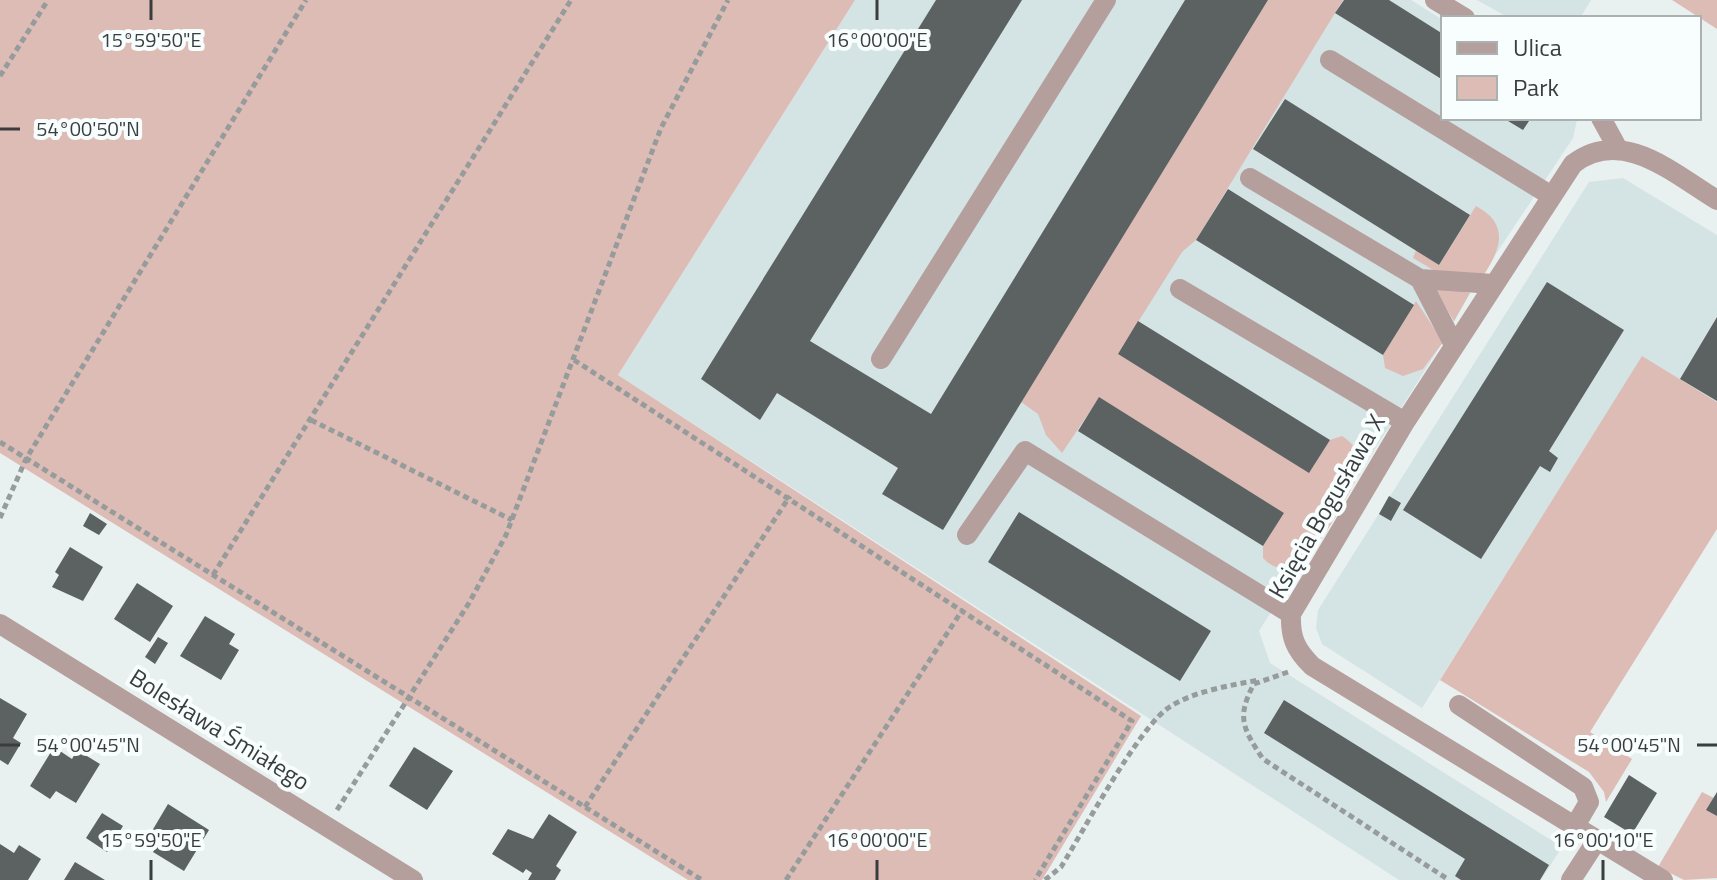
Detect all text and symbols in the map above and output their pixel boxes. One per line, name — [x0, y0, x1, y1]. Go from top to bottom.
legend — [1441, 16, 1701, 120]
text: 15°59'50"E — [100, 24, 202, 55]
text: 16°00'00"E — [826, 24, 928, 55]
text: Ulica — [1513, 29, 1562, 65]
text: Park — [1513, 69, 1559, 105]
text: 54°00'50"N — [36, 113, 140, 144]
street label: Księcia Bogusława X — [1259, 407, 1393, 605]
street label: Bolesława Śmiałego — [123, 659, 317, 799]
text: 54°00'45"N — [36, 729, 140, 760]
text: 54°00'45"N — [1577, 729, 1681, 760]
text: 15°59'50"E — [100, 824, 202, 855]
text: 16°00'00"E — [826, 824, 928, 855]
text: 16°00'10"E — [1552, 824, 1654, 855]

